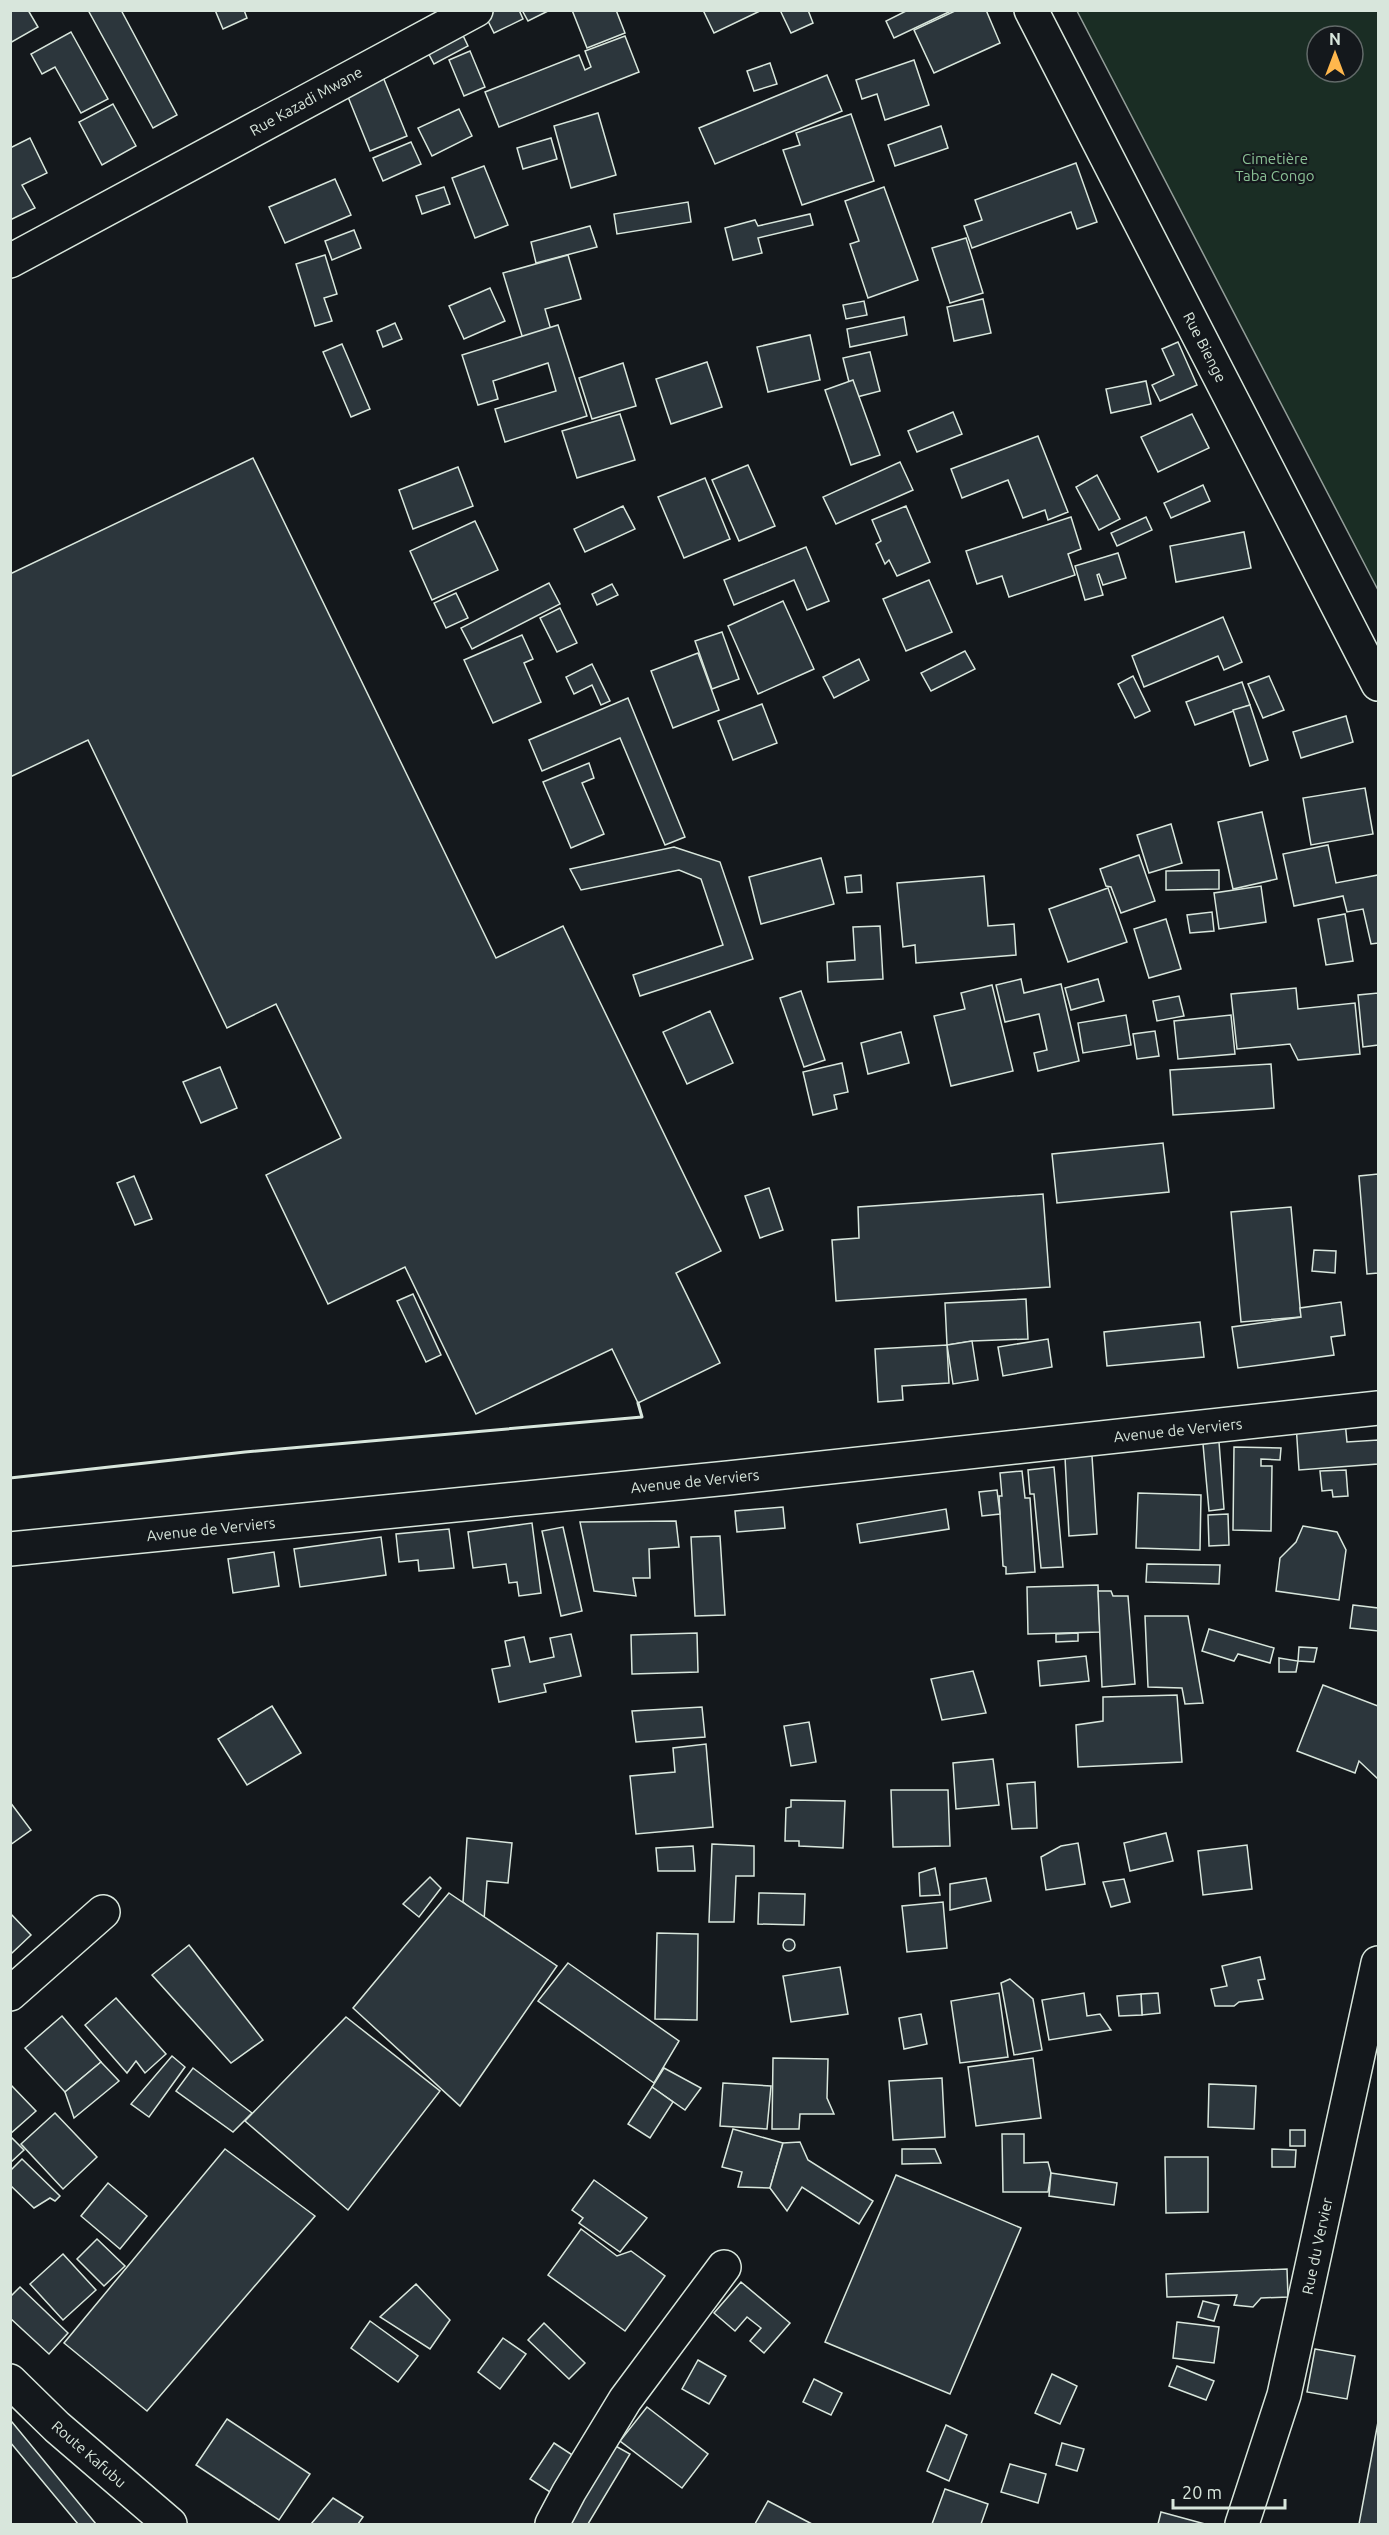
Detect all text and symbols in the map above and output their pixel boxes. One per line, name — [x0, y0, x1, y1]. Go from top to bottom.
north arrow — [1305, 24, 1365, 84]
text: N — [1329, 30, 1341, 48]
street label: Rue Kazadi Mwane — [247, 63, 365, 139]
park label: Cimetière Taba Congo — [1235, 150, 1315, 184]
street label: Rue Bienge — [1180, 309, 1230, 385]
street label: Avenue de Verviers — [1113, 1415, 1243, 1445]
street label: Avenue de Verviers — [630, 1466, 760, 1496]
street label: Avenue de Verviers — [146, 1514, 276, 1544]
street label: Rue du Vervier — [1298, 2196, 1336, 2296]
street label: Route Kafubu — [48, 2417, 130, 2491]
scale bar — [1173, 2472, 1286, 2510]
text: 20 m — [1182, 2482, 1222, 2502]

